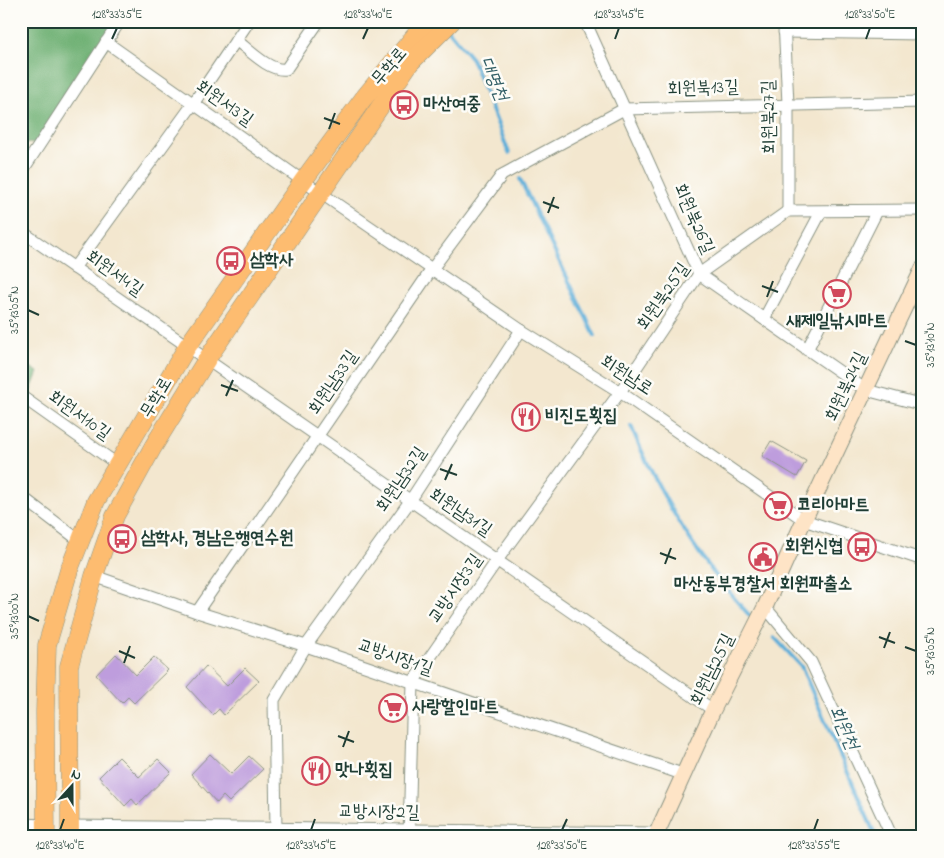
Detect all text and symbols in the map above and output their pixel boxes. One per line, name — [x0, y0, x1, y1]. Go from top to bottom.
text: 128°33'35"E — [92, 6, 142, 24]
text: 128°33'40"E — [344, 6, 392, 24]
text: 128°33'45"E — [594, 6, 644, 24]
text: 128°33'50"E — [845, 6, 895, 24]
street label: 무학로 — [366, 42, 414, 92]
water label: 대명천 — [472, 53, 515, 107]
street label: 회원서3길 — [190, 75, 259, 134]
street label: 회원북13길 — [667, 75, 739, 103]
street label: 회원북27길 — [756, 79, 784, 154]
bus stop icon: 마산여중 — [389, 90, 419, 120]
place label: 마산여중 — [423, 92, 481, 118]
street label: 회원북26길 — [666, 180, 720, 259]
street label: 회원서4길 — [80, 245, 149, 304]
bus stop icon: 삼학사 — [216, 246, 246, 276]
place label: 삼학사 — [250, 248, 294, 274]
street label: 회원북25길 — [631, 258, 697, 336]
supermarket icon: 새제일낚시마트 — [822, 279, 852, 309]
text: 35°13'05"N — [6, 286, 24, 334]
place label: 새제일낚시마트 — [785, 309, 888, 335]
text: 35°13'10"N — [922, 323, 940, 367]
street label: 회원남33길 — [303, 345, 365, 420]
street label: 회원북24길 — [820, 347, 875, 426]
street label: 회원남로 — [595, 349, 657, 403]
street label: 무학로 — [135, 373, 179, 423]
street label: 회원서10길 — [42, 385, 116, 447]
restaurant icon: 비진도횟집 — [511, 402, 541, 432]
place label: 비진도횟집 — [545, 404, 617, 430]
street label: 회원남32길 — [370, 442, 434, 518]
street label: 회원남31길 — [423, 482, 497, 544]
supermarket icon: 코리아마트 — [763, 491, 793, 521]
place label: 코리아마트 — [797, 493, 869, 519]
bus stop icon: 삼학사, 경남은행연수원 — [107, 524, 137, 554]
place label: 삼학사, 경남은행연수원 — [141, 526, 293, 552]
bus stop icon: 회원신협 — [847, 532, 877, 562]
place label: 회원신협 — [785, 534, 843, 560]
public building icon: 마산동부경찰서 회원파출소 — [748, 542, 778, 572]
street label: 교방시장3길 — [422, 548, 490, 629]
place label: 마산동부경찰서 회원파출소 — [674, 572, 852, 598]
text: 35°13'00"N — [6, 593, 24, 639]
text: 35°13'05"N — [922, 627, 940, 675]
street label: 회원남25길 — [684, 629, 742, 710]
street label: 교방시장1길 — [354, 633, 437, 683]
supermarket icon: 사랑할인마트 — [378, 693, 408, 723]
place label: 사랑할인마트 — [412, 695, 499, 721]
water label: 회원천 — [821, 702, 865, 756]
restaurant icon: 맛나횟집 — [301, 756, 331, 786]
place label: 맛나횟집 — [335, 758, 393, 784]
north arrow — [48, 760, 98, 810]
text: N — [68, 764, 84, 787]
street label: 교방시장2길 — [338, 799, 420, 827]
text: 128°33'40"E — [36, 837, 84, 855]
text: 128°33'45"E — [286, 837, 336, 855]
text: 128°33'50"E — [537, 837, 587, 855]
text: 128°33'55"E — [788, 837, 840, 855]

